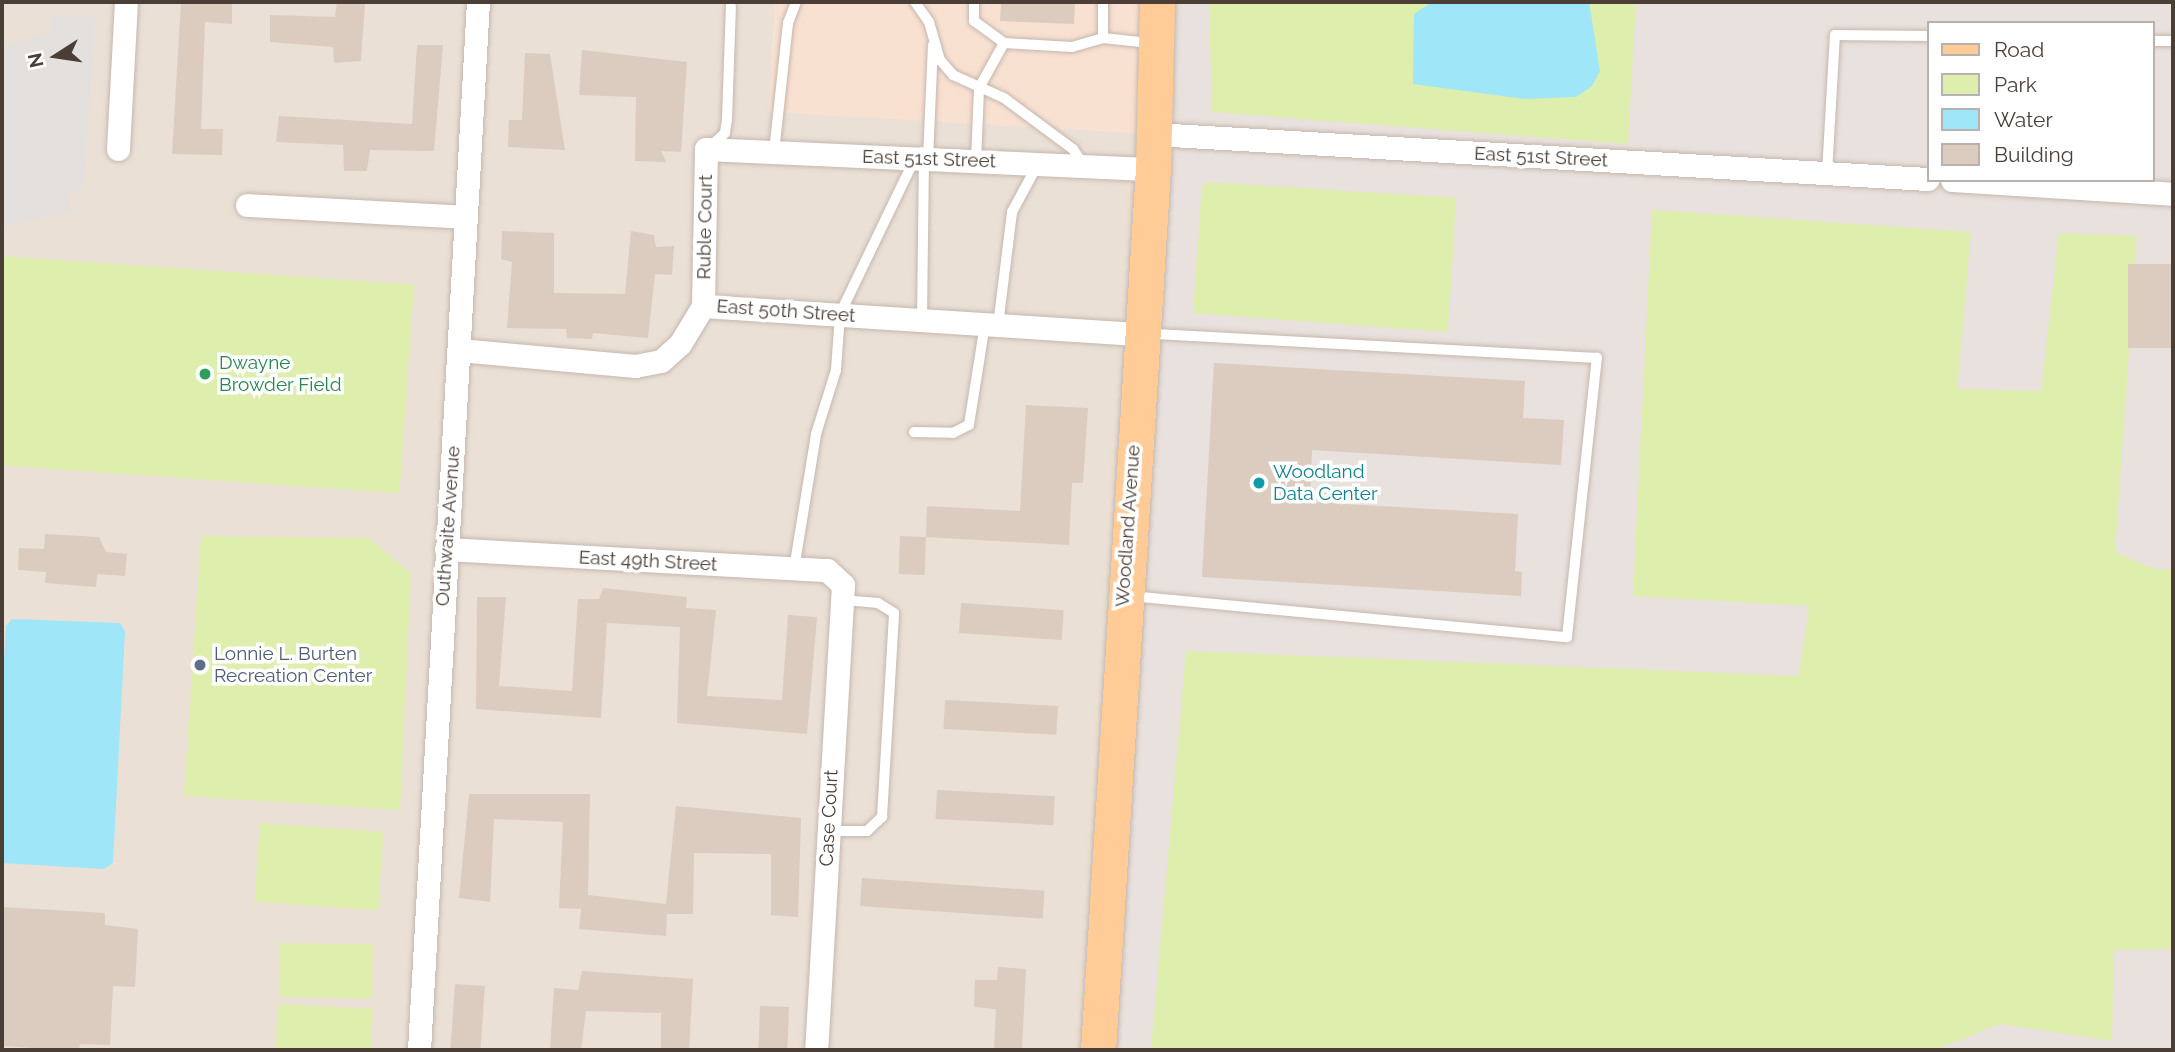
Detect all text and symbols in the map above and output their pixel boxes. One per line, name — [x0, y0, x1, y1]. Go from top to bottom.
north arrow — [21, 21, 91, 91]
legend — [1926, 21, 2154, 182]
text: Road — [1994, 37, 2044, 62]
text: N — [23, 51, 48, 70]
text: Park — [1994, 72, 2037, 97]
text: Water — [1994, 107, 2053, 132]
street label: East 51st Street — [1474, 142, 1608, 172]
text: Building — [1994, 142, 2074, 167]
street label: East 51st Street — [862, 145, 996, 173]
street label: Ruble Court — [693, 174, 717, 280]
street label: East 50th Street — [716, 295, 856, 327]
place label: Dwayne Browder Field — [219, 352, 342, 396]
marker: Dwayne Browder Field — [197, 366, 213, 382]
street label: Woodland Avenue — [1111, 444, 1145, 608]
street label: Outhwaite Avenue — [431, 445, 465, 607]
place label: Woodland Data Center — [1273, 461, 1378, 505]
marker: Woodland Data Center — [1251, 475, 1267, 491]
street label: East 49th Street — [578, 546, 718, 576]
place label: Lonnie L. Burten Recreation Center — [214, 643, 372, 687]
marker: Lonnie L. Burten Recreation Center — [192, 657, 208, 673]
street label: Case Court — [815, 769, 843, 867]

